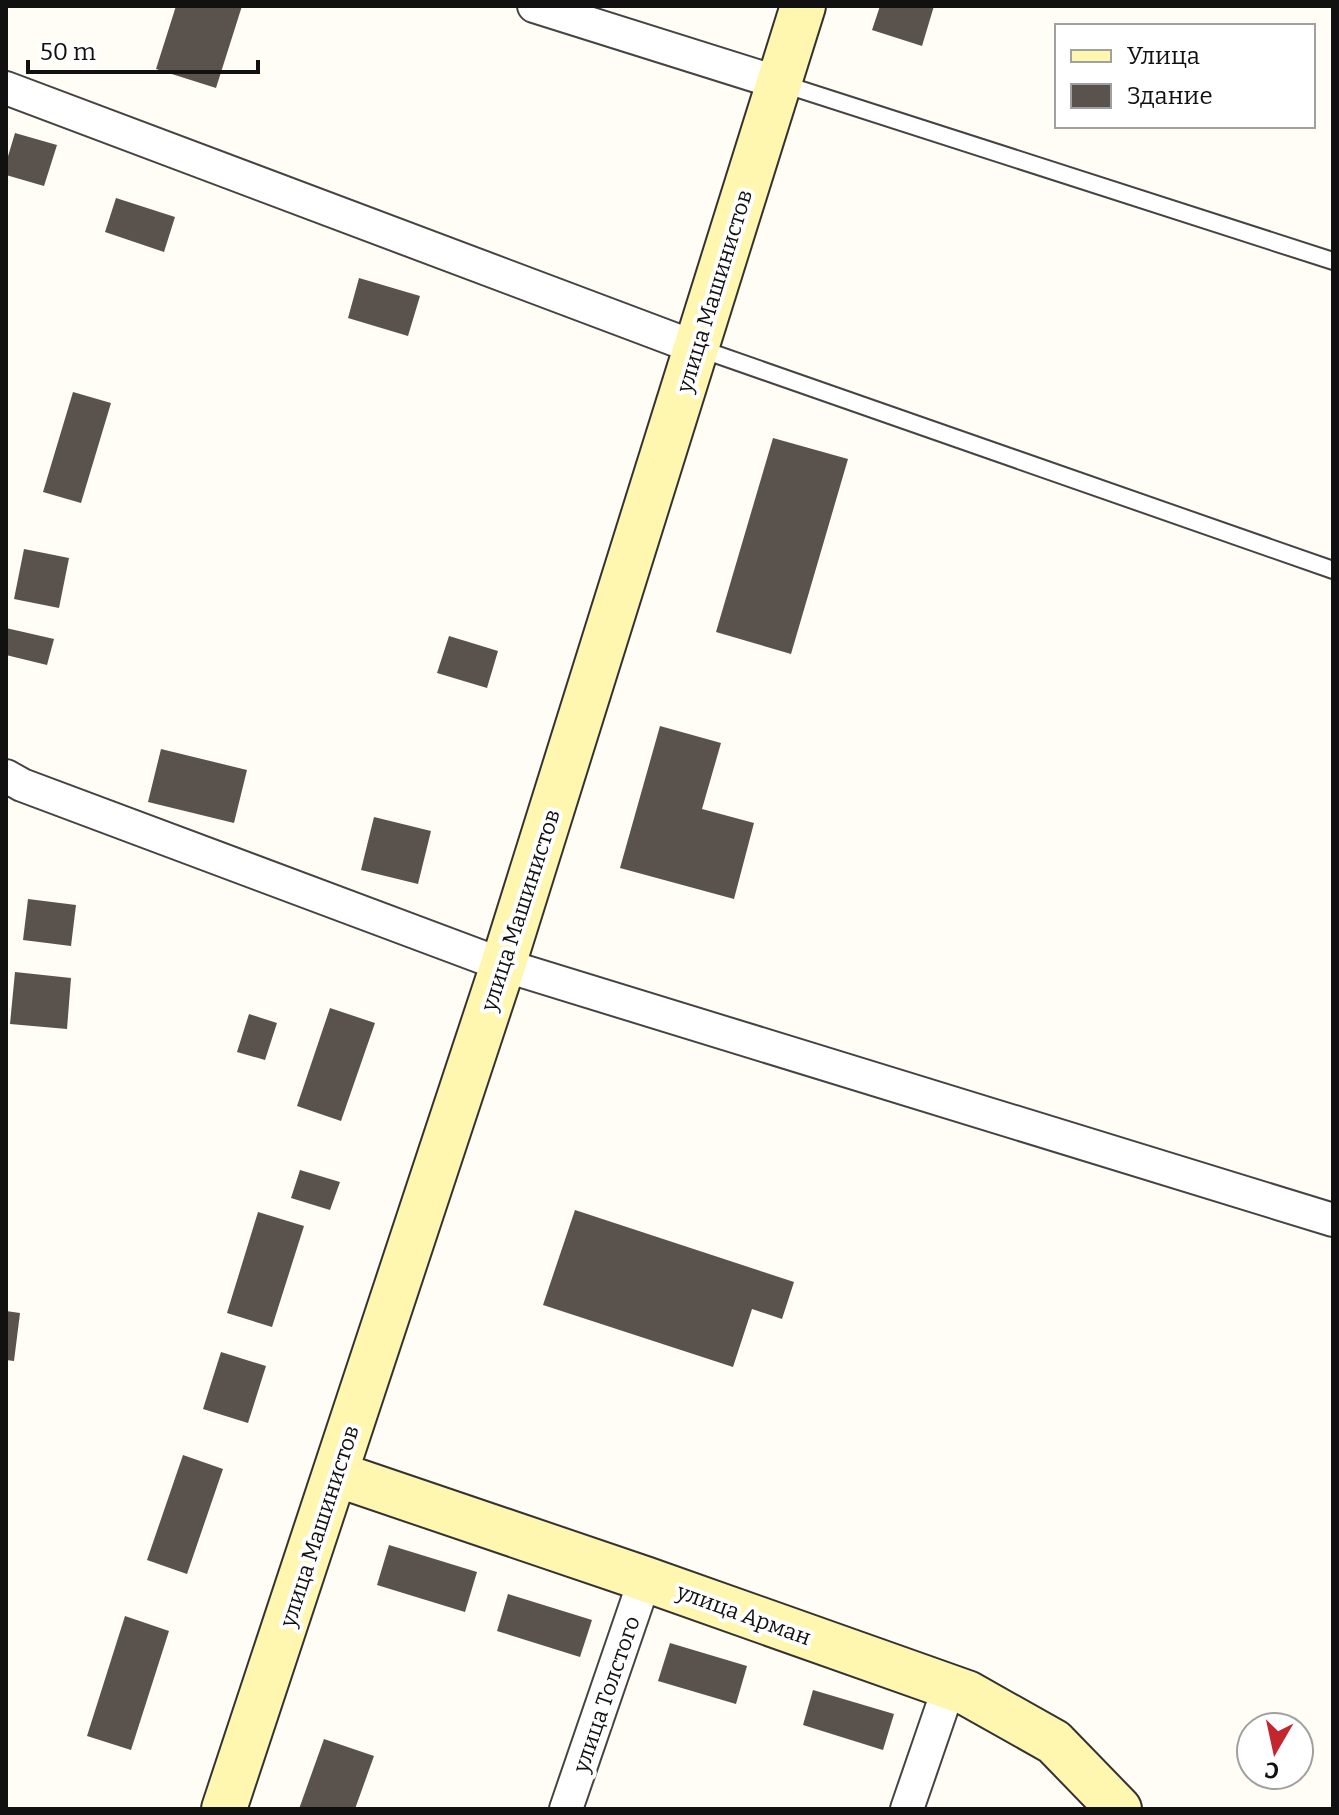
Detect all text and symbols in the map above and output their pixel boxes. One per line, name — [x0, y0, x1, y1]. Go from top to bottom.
scale bar — [28, 24, 258, 74]
legend — [1055, 24, 1315, 128]
text: 50 m — [40, 38, 96, 66]
text: Улица — [1127, 42, 1200, 70]
text: Здание — [1127, 82, 1213, 110]
street label: улица Машинистов — [670, 187, 758, 397]
street label: улица Машинистов — [475, 806, 566, 1015]
street label: улица Машинистов — [274, 1422, 365, 1631]
street label: улица Арман — [672, 1577, 815, 1651]
street label: улица Толстого — [567, 1612, 646, 1777]
north arrow — [1235, 1711, 1315, 1791]
text: С — [1263, 1756, 1281, 1785]

